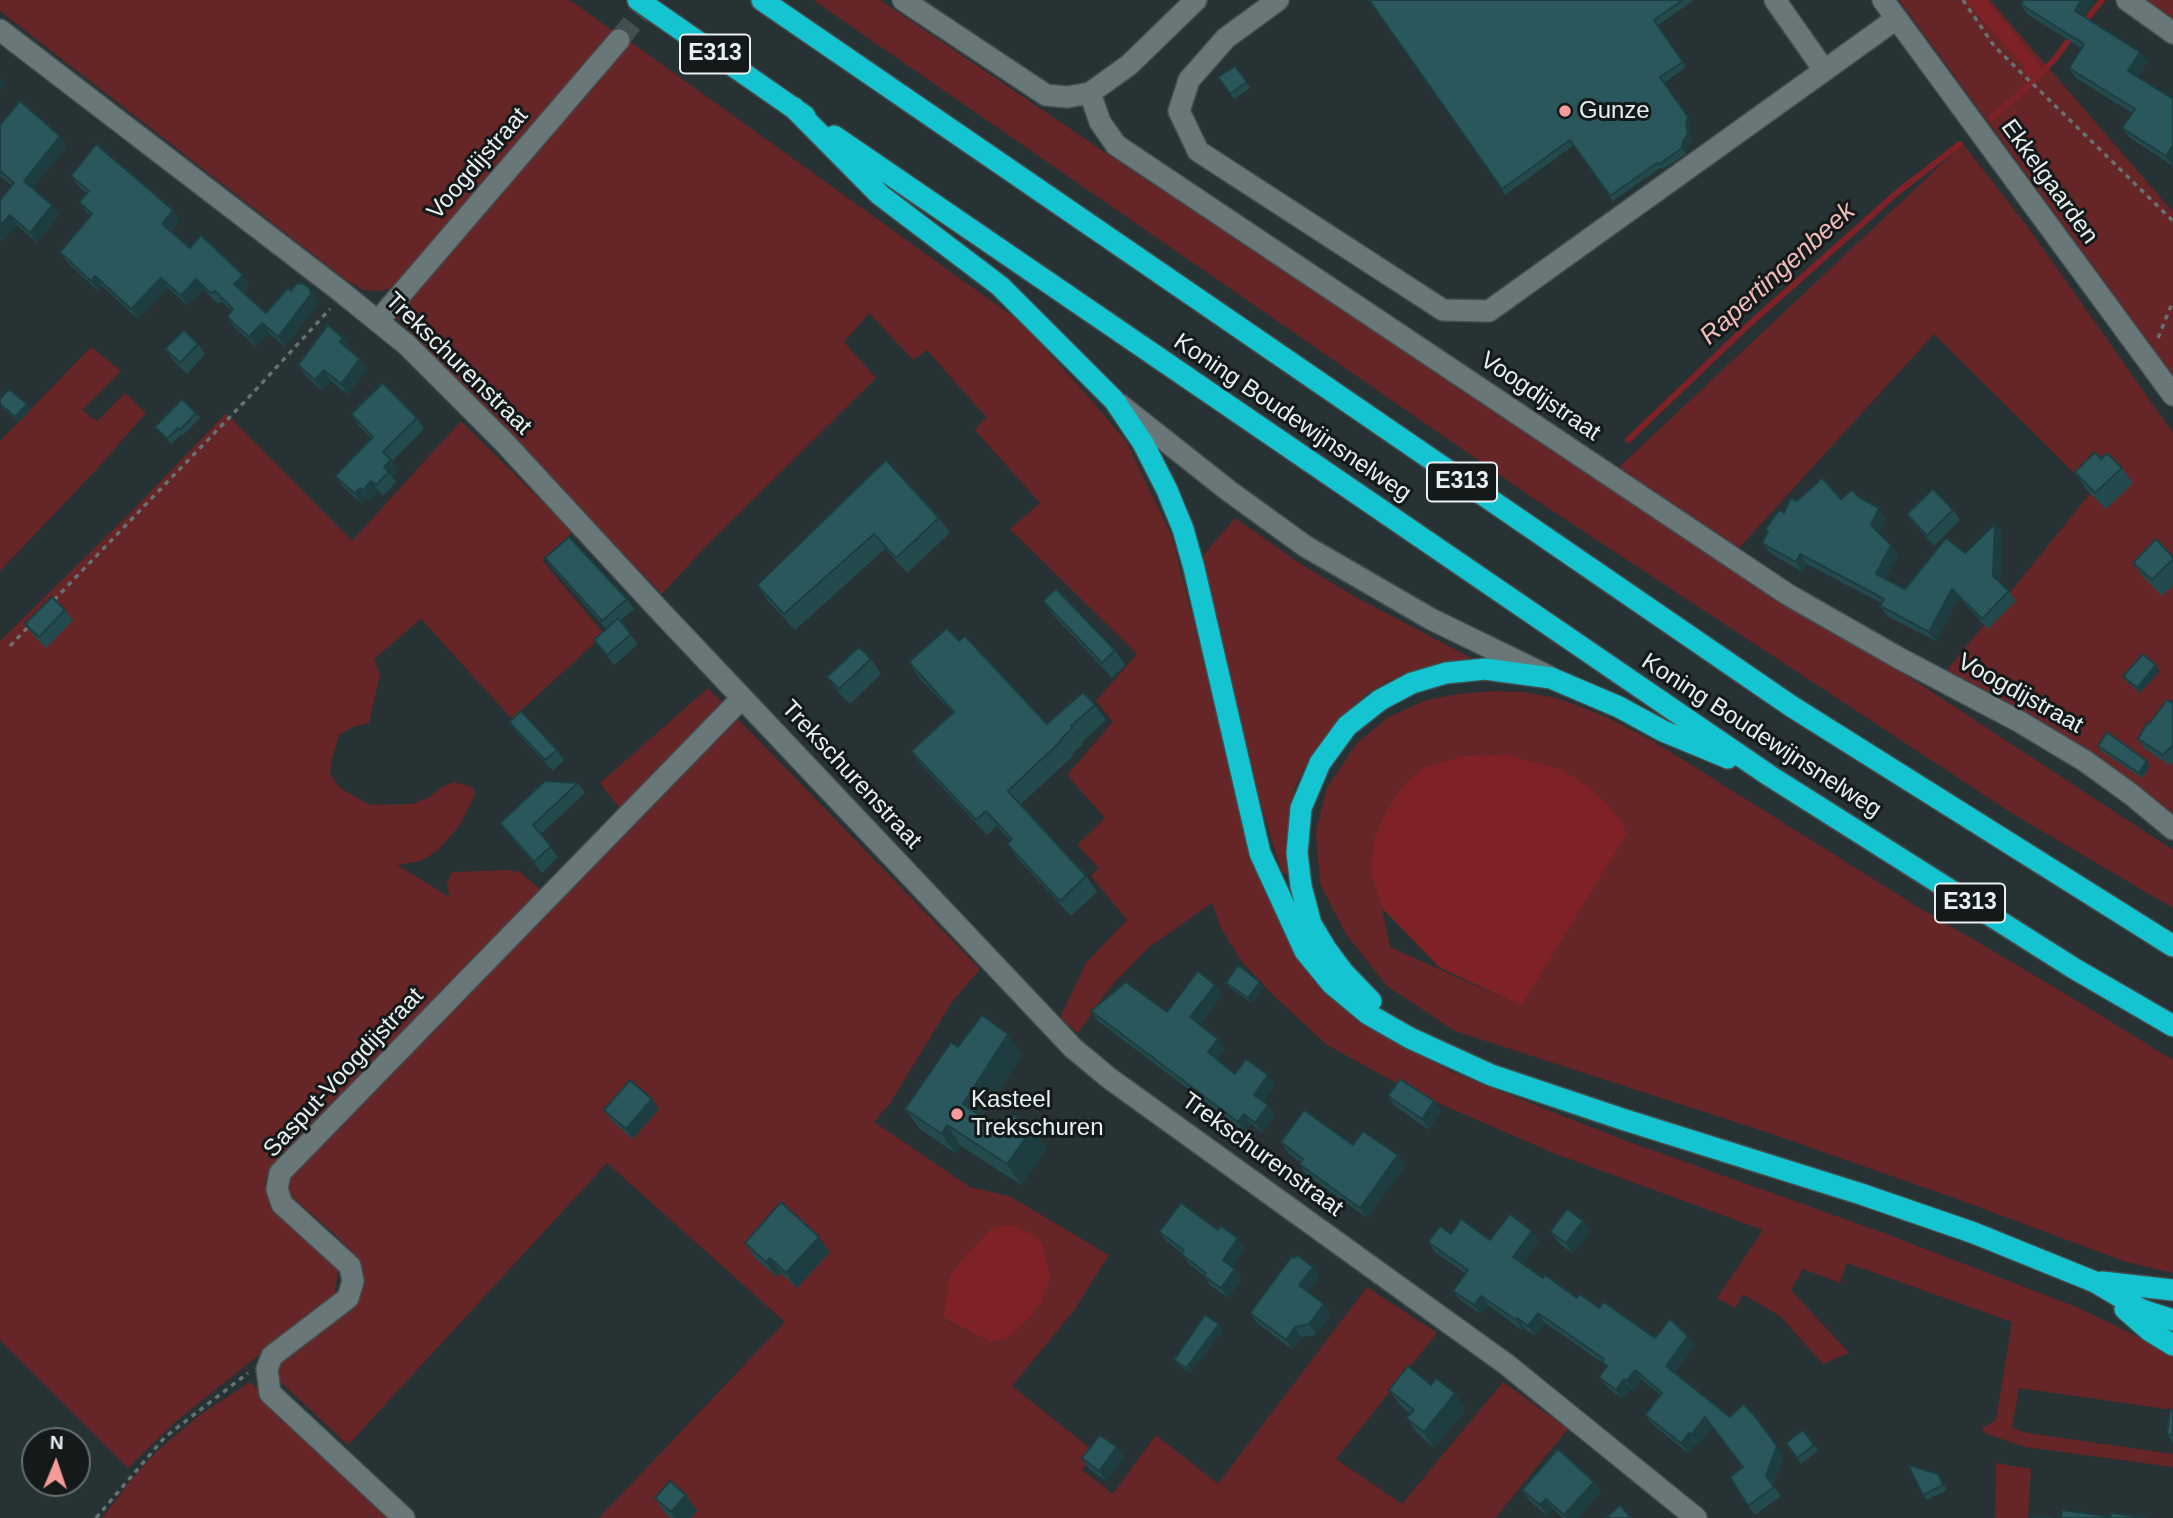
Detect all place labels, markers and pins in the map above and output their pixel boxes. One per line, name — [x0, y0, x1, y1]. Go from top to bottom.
place label: Gunze — [1579, 97, 1650, 125]
marker: Gunze — [1557, 103, 1573, 119]
place label: Kasteel Trekschuren — [971, 1086, 1103, 1142]
marker: Kasteel Trekschuren — [949, 1106, 965, 1122]

